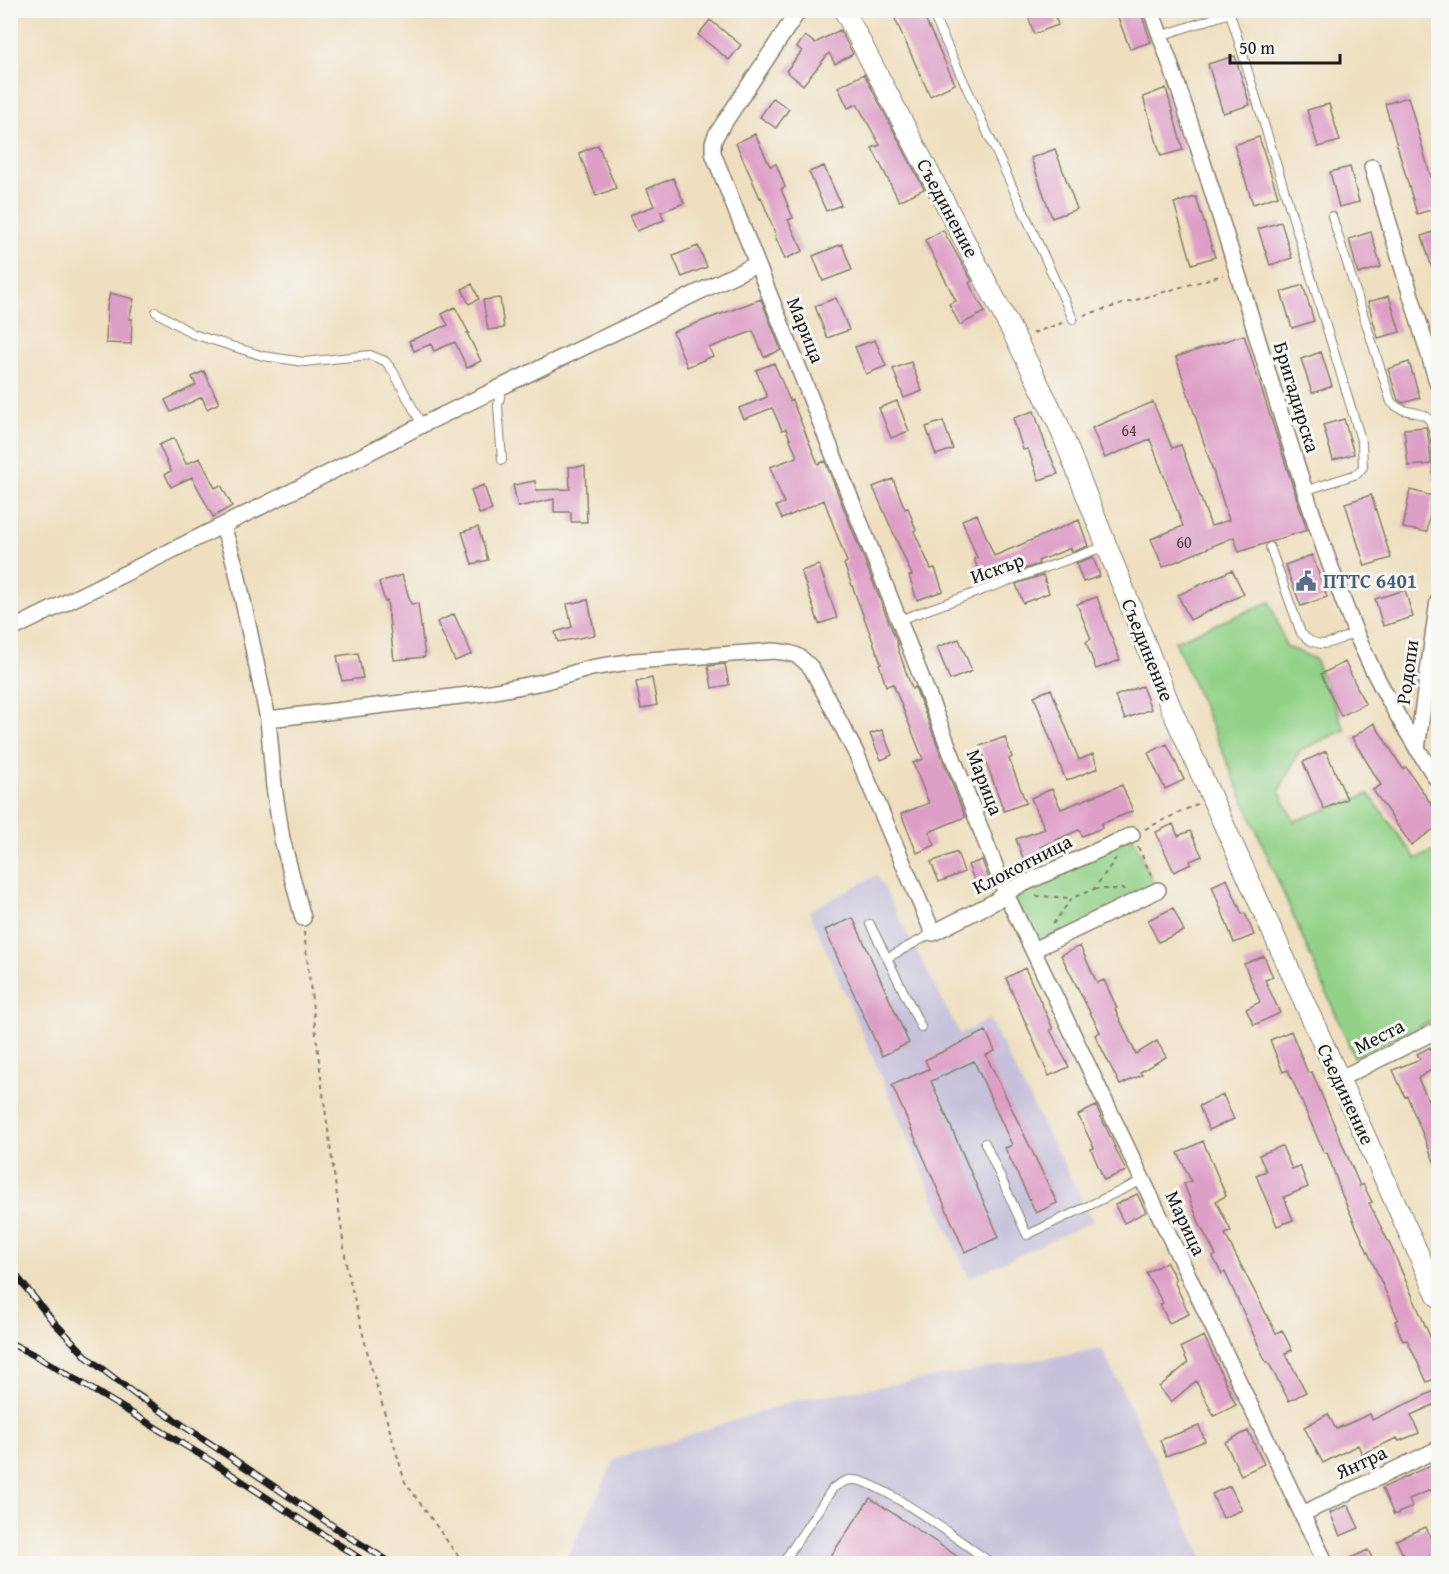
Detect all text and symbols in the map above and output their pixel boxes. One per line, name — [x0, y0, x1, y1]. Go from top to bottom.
scale bar — [1230, 27, 1340, 65]
text: 50 m — [1239, 34, 1275, 61]
street label: Съединение — [910, 153, 987, 263]
street label: Марица — [780, 292, 833, 368]
street label: Бригадирска — [1267, 338, 1328, 456]
house number: 64 — [1121, 418, 1137, 442]
house number: 60 — [1176, 530, 1192, 554]
street label: Искър — [966, 544, 1028, 591]
place label: ПТТС 6401 — [1323, 566, 1417, 595]
public building icon: ПТТС 6401 — [1294, 569, 1318, 593]
street label: Съединение — [1115, 594, 1182, 706]
street label: Родопи — [1388, 638, 1425, 706]
street label: Марица — [960, 745, 1012, 820]
street label: Клокотница — [967, 826, 1077, 901]
street label: Места — [1349, 1010, 1409, 1061]
street label: Съединение — [1310, 1038, 1383, 1149]
street label: Марица — [1159, 1185, 1214, 1261]
street label: Янтра — [1330, 1437, 1392, 1486]

